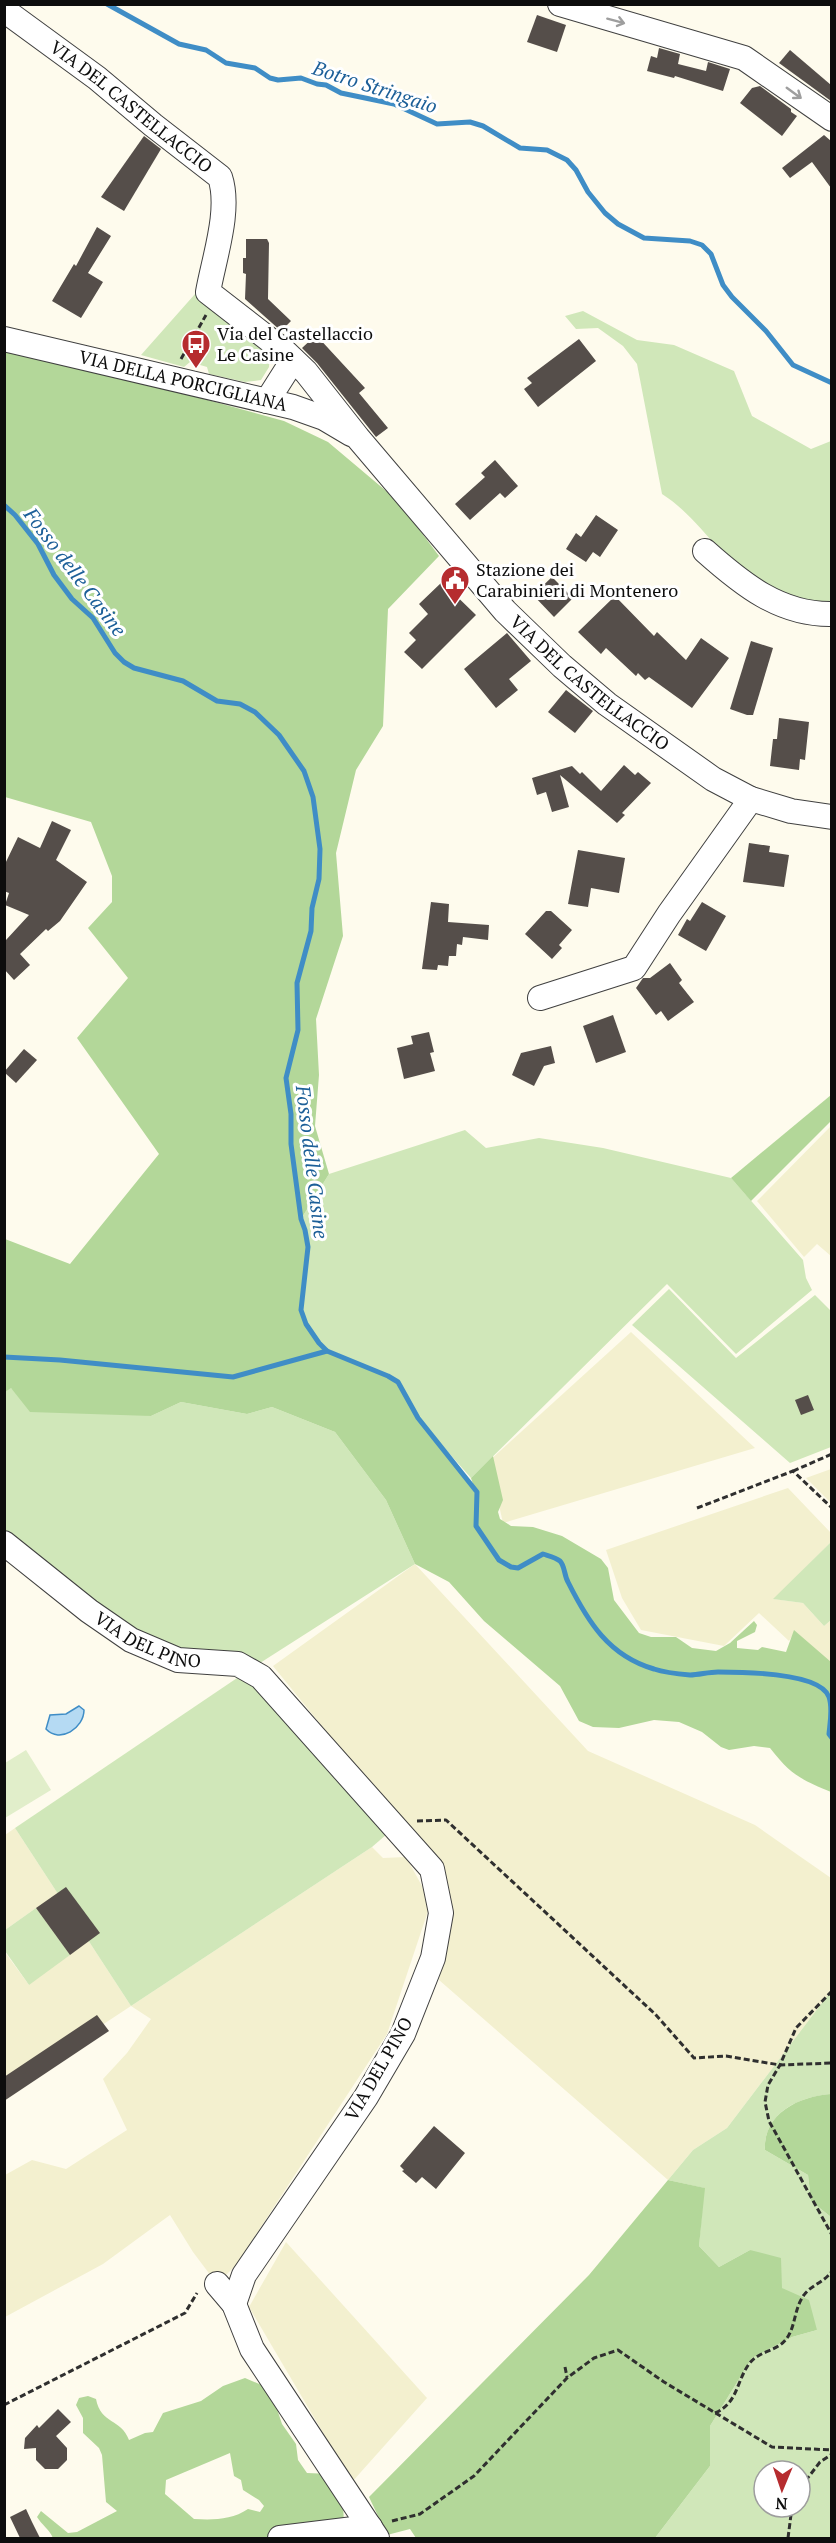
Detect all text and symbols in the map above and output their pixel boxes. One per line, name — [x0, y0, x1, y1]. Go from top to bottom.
one-way arrow — [606, 16, 625, 28]
street label: VIA DEL CASTELLACCIO — [46, 35, 218, 178]
water label: Botro Stringaio — [308, 53, 441, 119]
one-way arrow — [786, 87, 802, 99]
place label: Via del Castellaccio Le Casine — [217, 321, 373, 366]
bus stop icon: Via del Castellaccio Le Casine — [180, 328, 212, 370]
street label: VIA DELLA PORCIGLIANA — [77, 344, 291, 416]
water label: Fosso delle Casine — [18, 501, 133, 642]
place label: Stazione dei Carabinieri di Montenero — [476, 557, 678, 602]
public building icon: Stazione dei Carabinieri di Montenero — [439, 564, 471, 606]
street label: VIA DEL CASTELLACCIO — [505, 609, 675, 756]
water label: Fosso delle Casine — [290, 1083, 335, 1240]
street label: VIA DEL PINO — [90, 1605, 202, 1673]
street label: VIA DEL PINO — [339, 2012, 418, 2125]
north arrow — [752, 2459, 812, 2519]
text: N — [775, 2493, 788, 2515]

